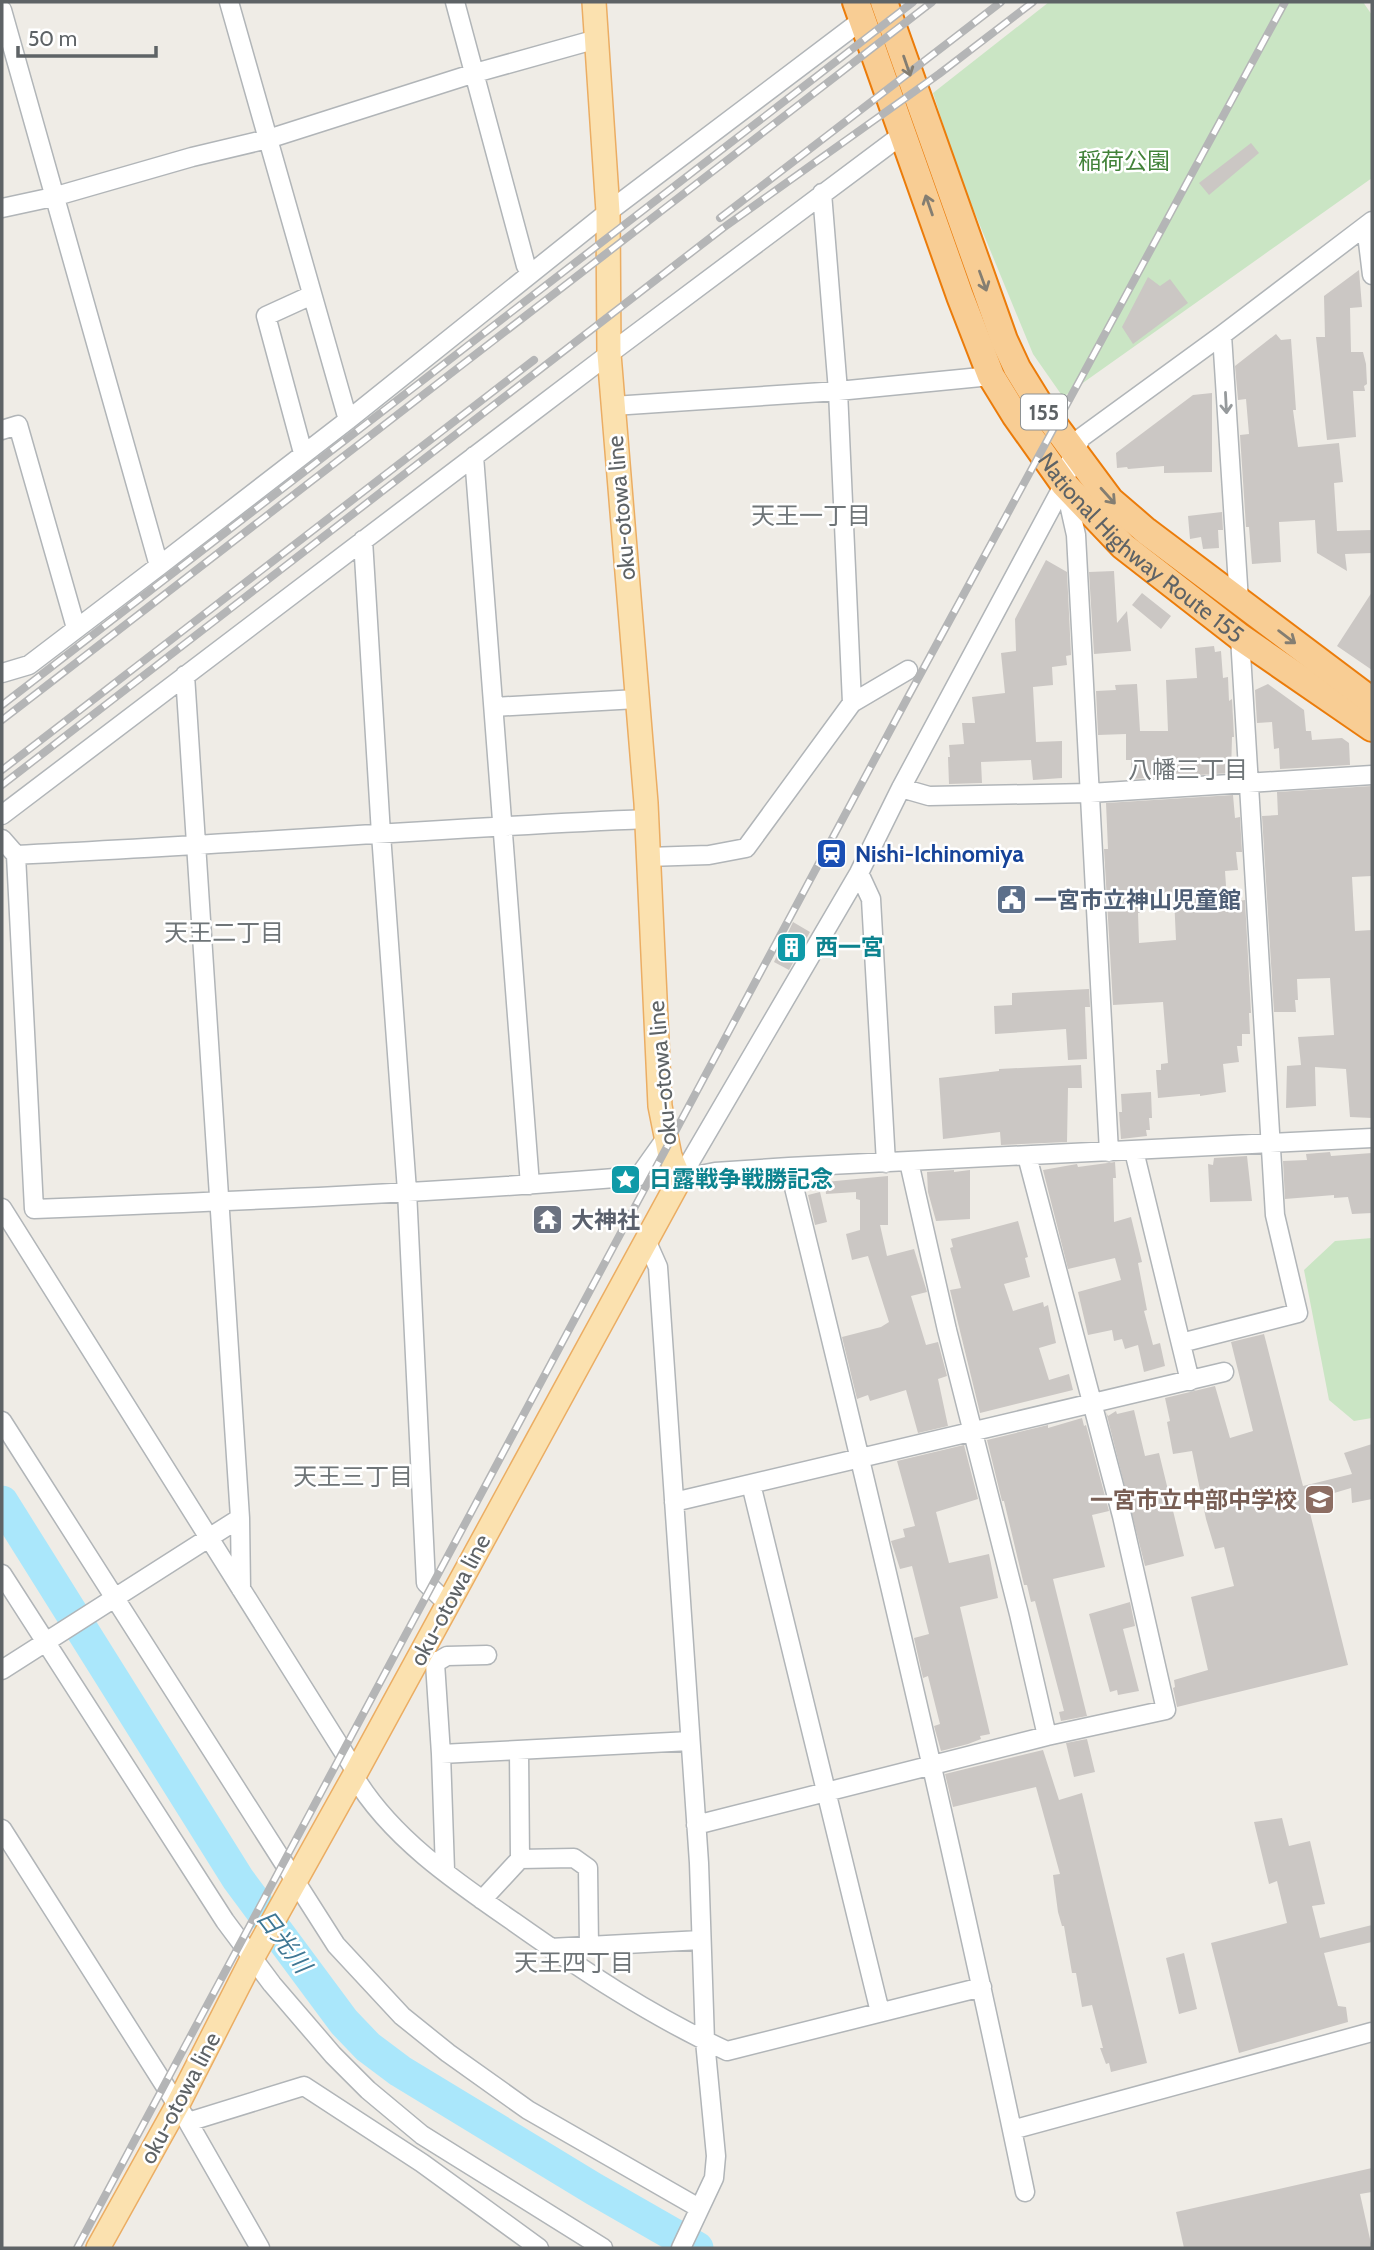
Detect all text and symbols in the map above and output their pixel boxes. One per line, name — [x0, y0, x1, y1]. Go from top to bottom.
scale bar — [18, 14, 156, 58]
text: 50 m — [28, 26, 77, 51]
one-way arrow — [902, 55, 914, 77]
park label: 稲荷公園 — [1078, 147, 1170, 175]
one-way arrow — [922, 194, 934, 216]
one-way arrow — [978, 269, 990, 291]
one-way arrow — [1219, 391, 1232, 414]
road number: 155 — [1021, 394, 1067, 430]
street label: oku-otowa line — [601, 434, 641, 582]
street label: National Highway Route 155 — [1032, 447, 1250, 649]
one-way arrow — [1100, 487, 1116, 505]
district label: 天王一丁目 — [751, 501, 871, 530]
one-way arrow — [1277, 630, 1296, 645]
district label: 八幡三丁目 — [1128, 755, 1248, 784]
station icon: Nishi-Ichinomiya — [815, 837, 849, 871]
place label: Nishi-Ichinomiya — [855, 840, 1024, 868]
public building icon: 一宮市立神山児童館 — [994, 883, 1028, 917]
place label: 一宮市立神山児童館 — [1034, 886, 1241, 914]
district label: 天王二丁目 — [164, 918, 284, 947]
building icon: 西一宮 — [775, 930, 809, 964]
place label: 西一宮 — [815, 933, 884, 961]
street label: oku-otowa line — [642, 999, 682, 1147]
place icon: 日露戦争戦勝記念 — [609, 1162, 643, 1196]
place label: 日露戦争戦勝記念 — [649, 1165, 833, 1193]
temple icon: 大神社 — [531, 1203, 565, 1237]
place label: 大神社 — [571, 1206, 640, 1234]
district label: 天王三丁目 — [293, 1462, 413, 1491]
school or university icon: 一宮市立中部中学校 — [1303, 1483, 1337, 1517]
place label: 一宮市立中部中学校 — [1090, 1486, 1297, 1514]
street label: oku-otowa line — [404, 1529, 497, 1671]
water label: 日光川 — [251, 1904, 319, 1981]
district label: 天王四丁目 — [514, 1948, 634, 1977]
street label: oku-otowa line — [134, 2027, 227, 2169]

